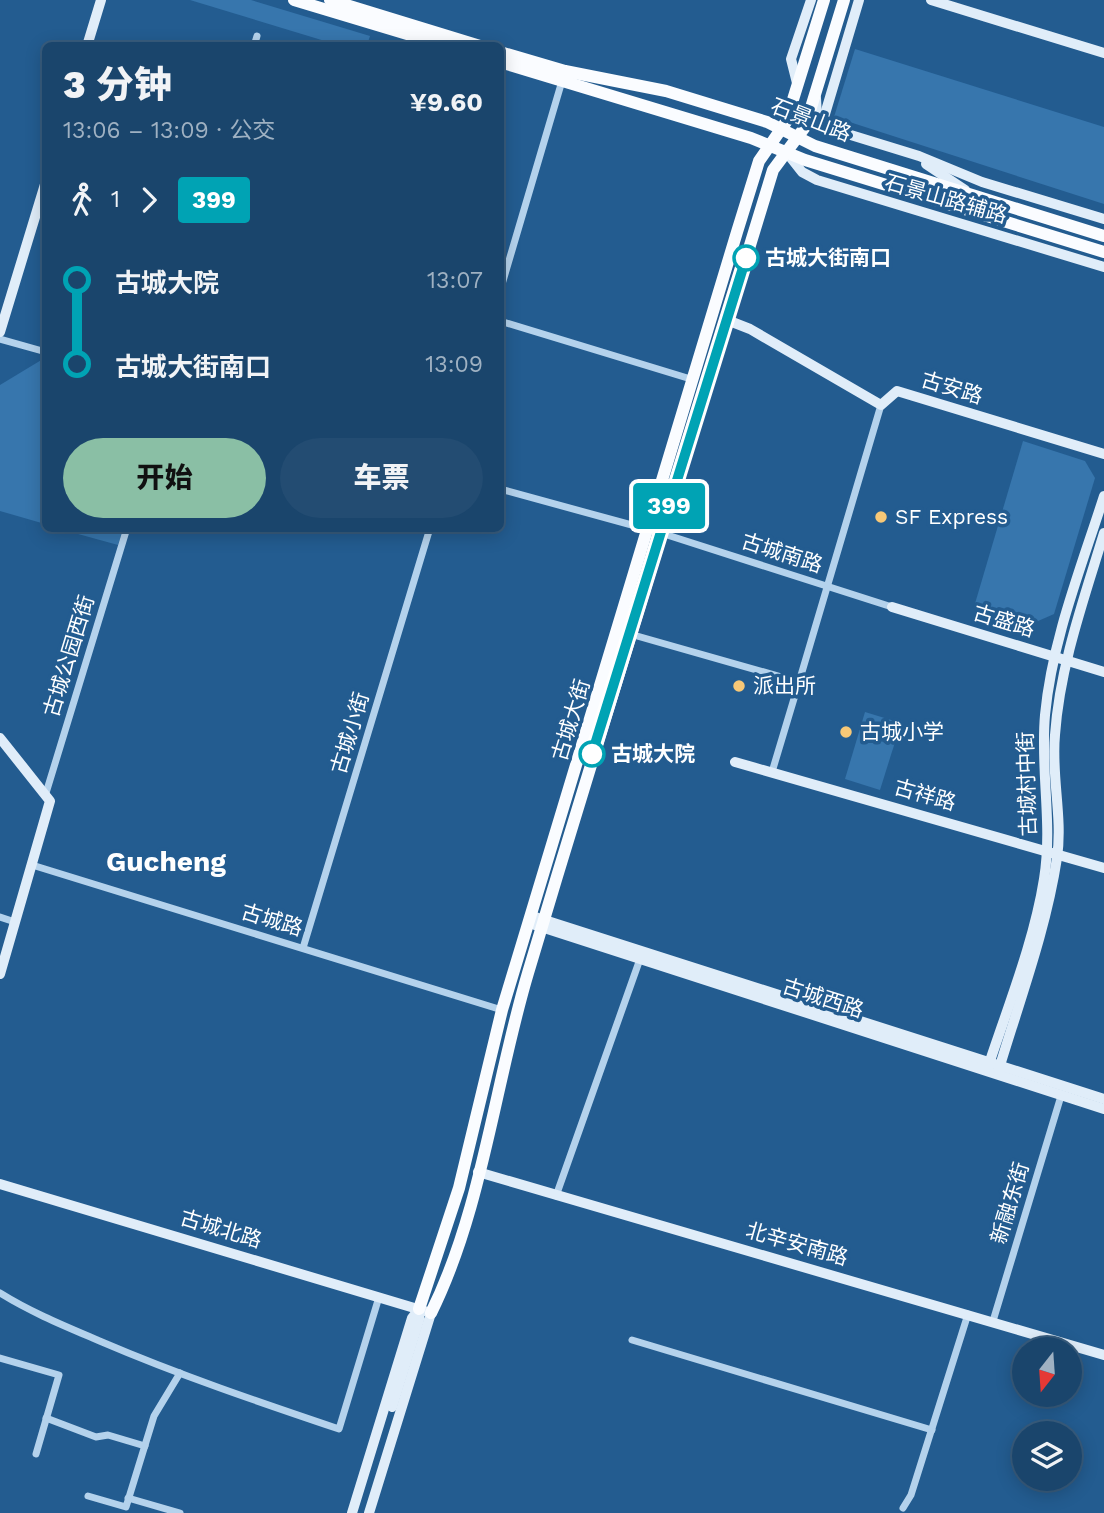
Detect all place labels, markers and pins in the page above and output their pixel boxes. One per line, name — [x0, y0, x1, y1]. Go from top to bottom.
marker: 古城大街南口 — [733, 245, 759, 271]
place label: 古城大街南口 — [765, 245, 891, 270]
place label: SF Express — [895, 504, 1008, 529]
marker: SF Express — [873, 509, 889, 525]
place label: 派出所 — [753, 673, 816, 698]
marker: 派出所 — [731, 678, 747, 694]
place label: 古城小学 — [860, 719, 944, 744]
marker: 古城小学 — [838, 724, 854, 740]
marker: 古城大院 — [579, 741, 605, 767]
place label: 古城大院 — [611, 741, 695, 766]

